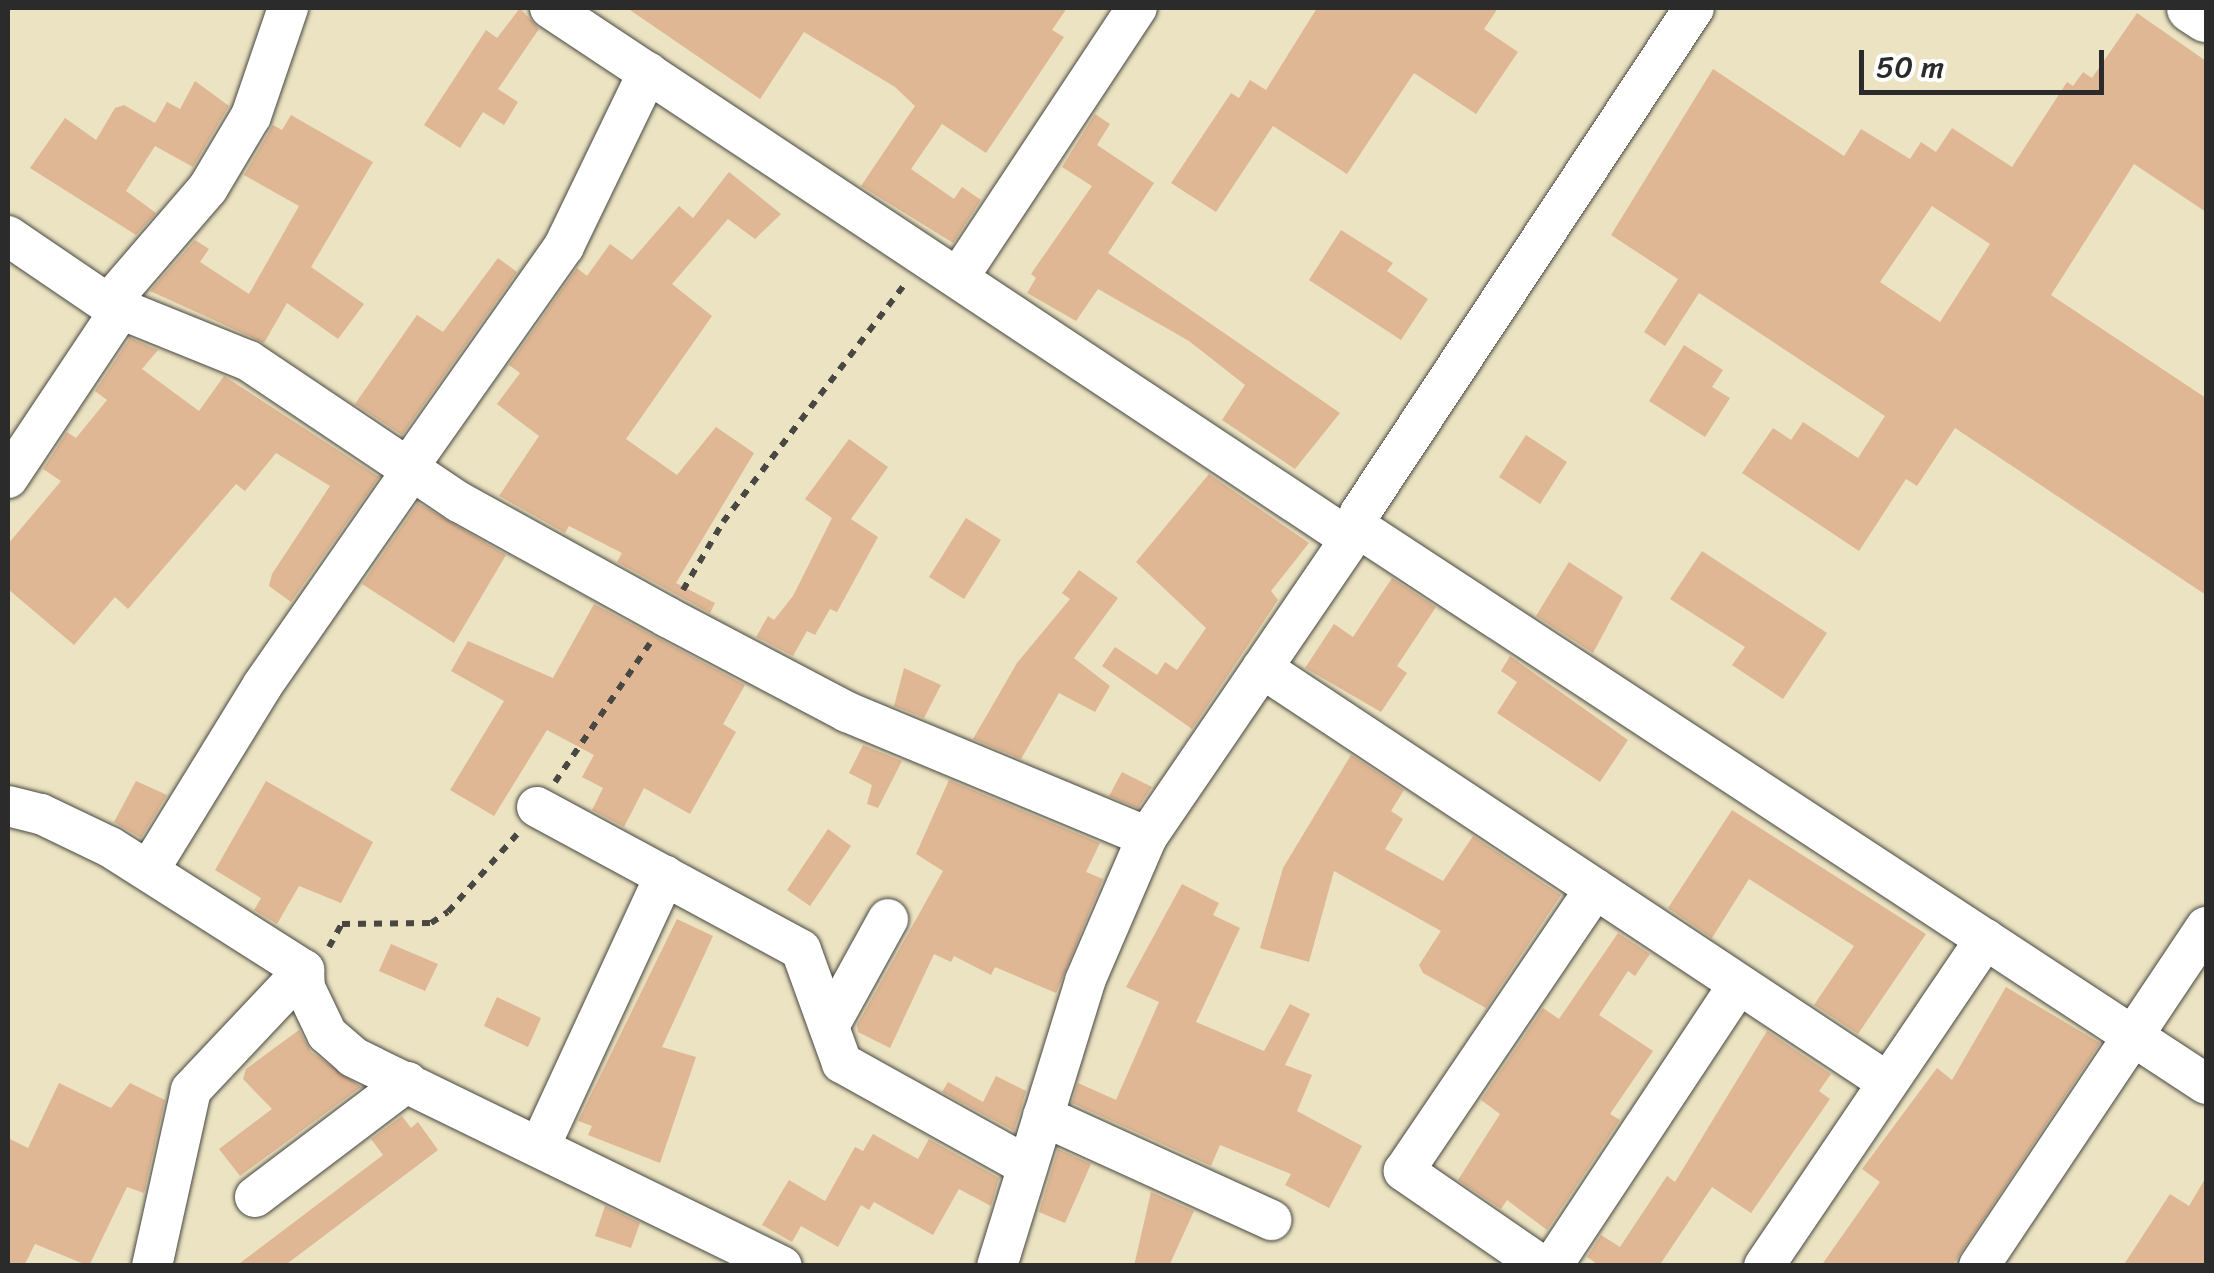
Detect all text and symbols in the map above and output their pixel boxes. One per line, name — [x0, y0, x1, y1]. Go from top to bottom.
scale bar — [1864, 30, 2109, 92]
text: 50 m — [1876, 40, 1944, 94]

